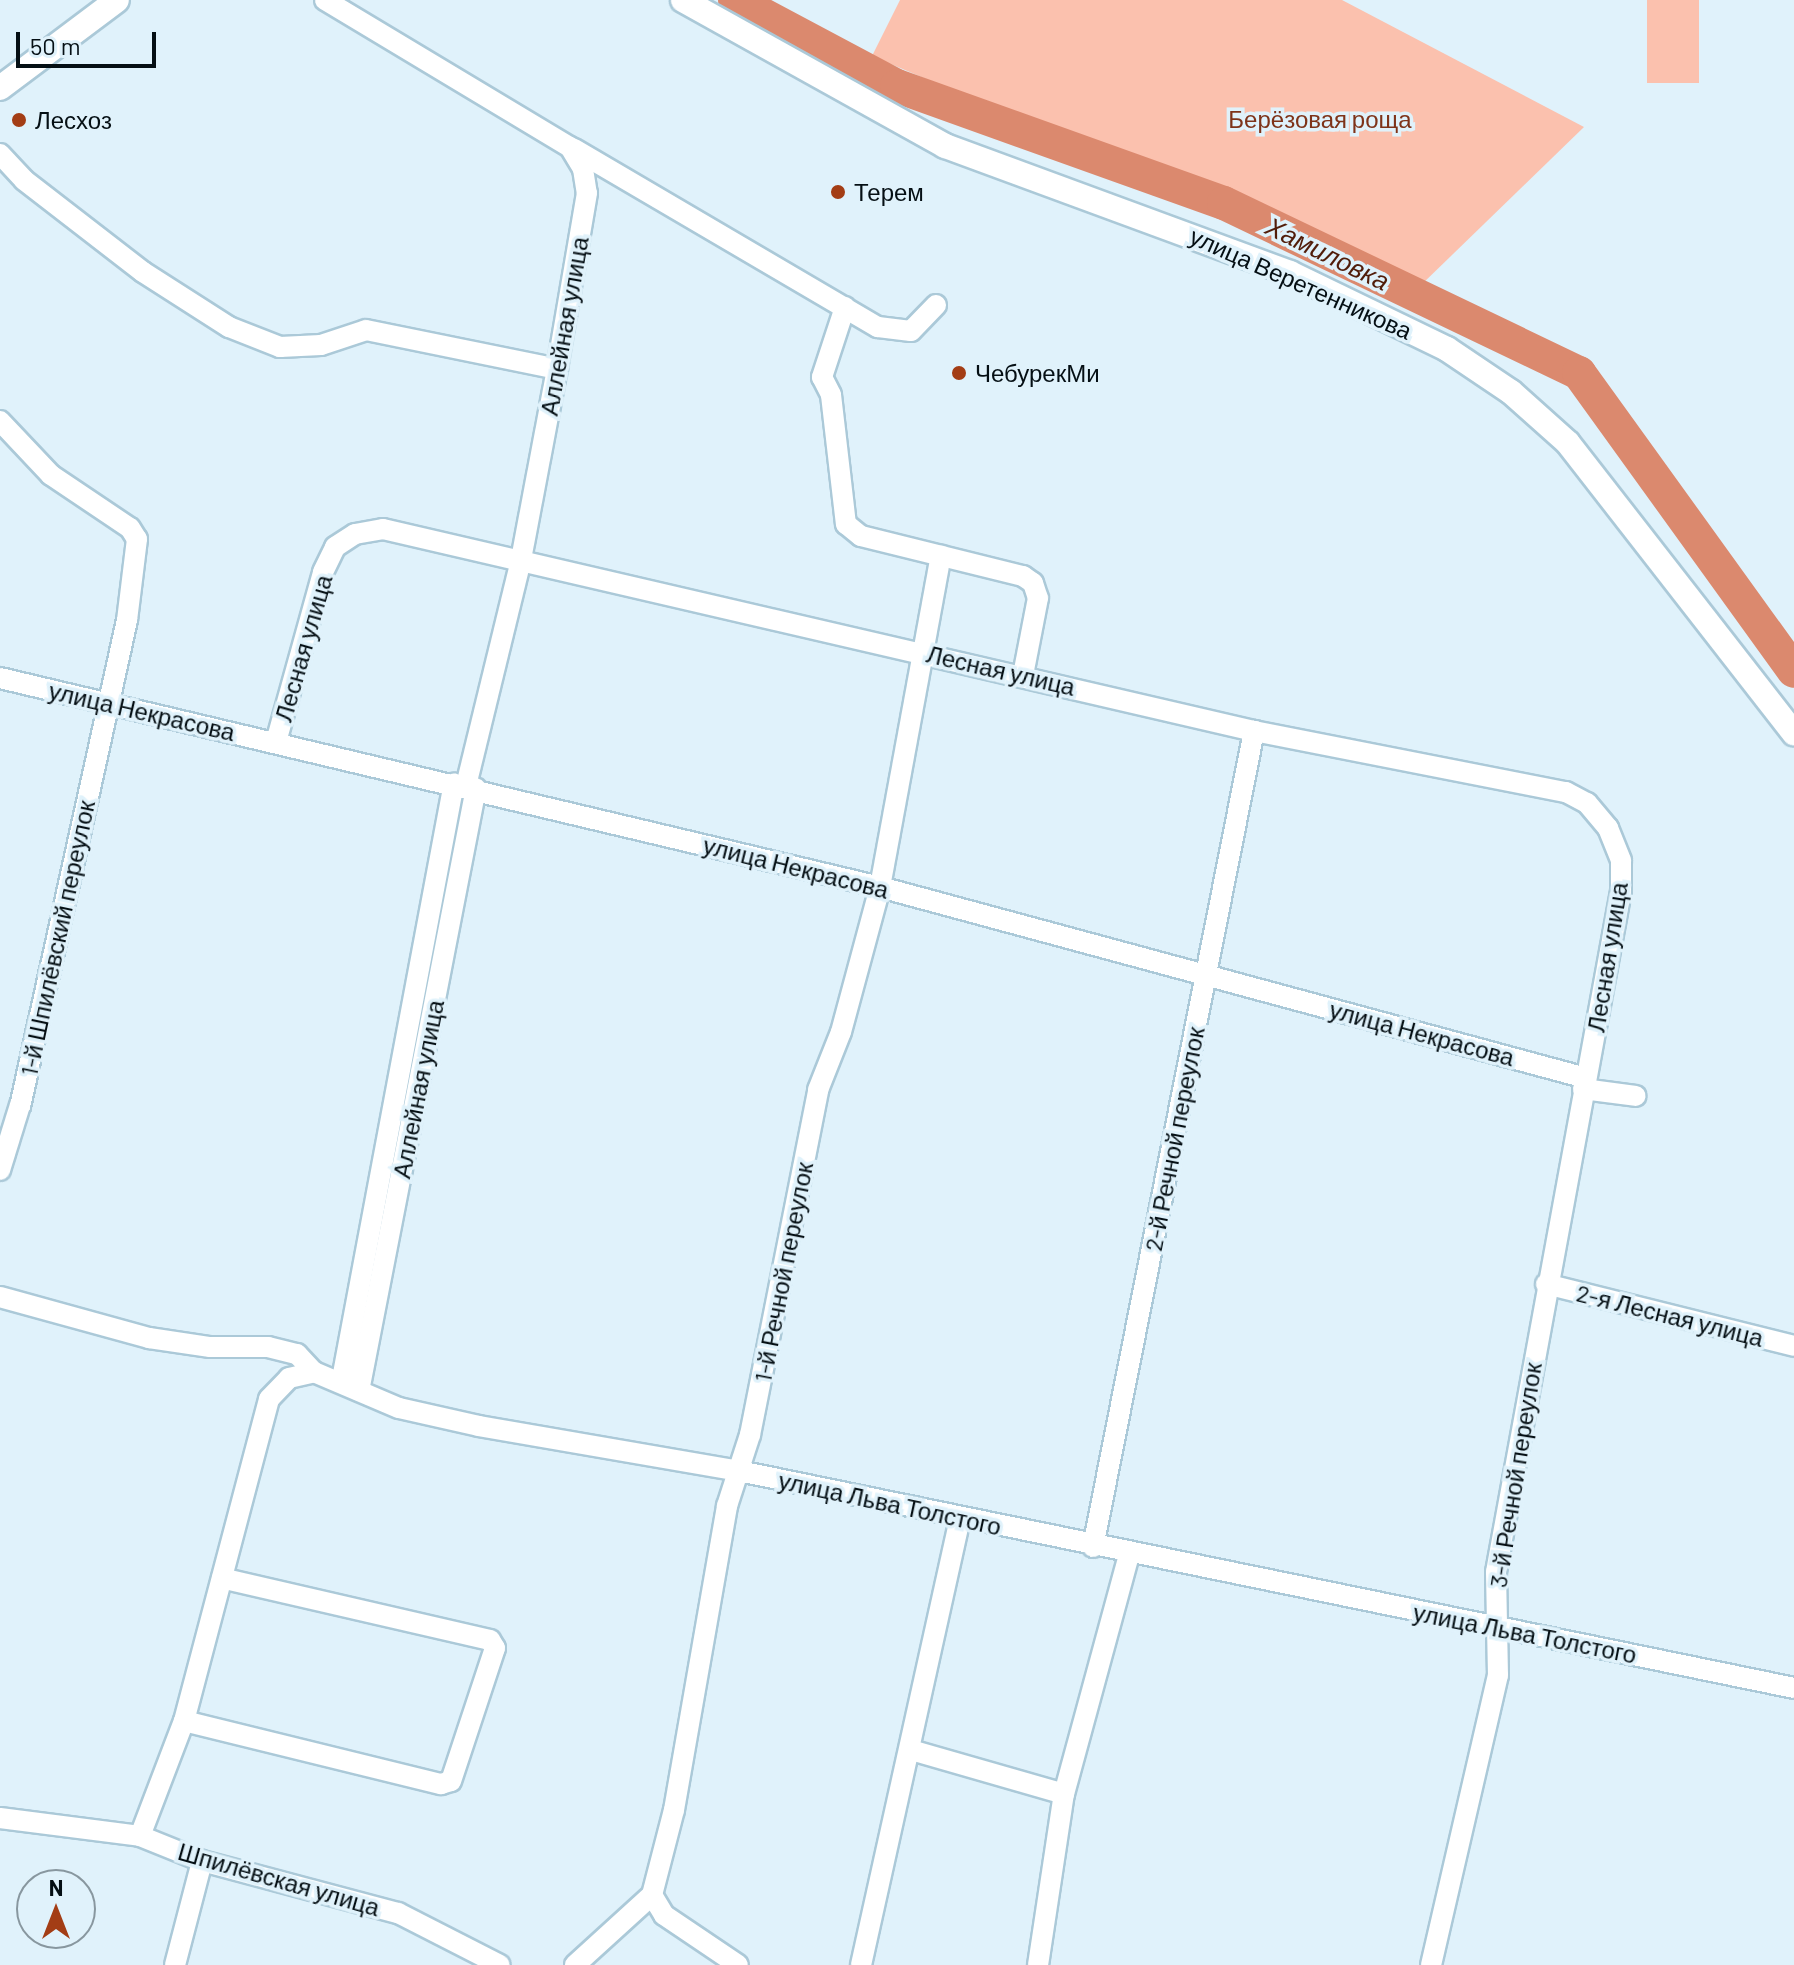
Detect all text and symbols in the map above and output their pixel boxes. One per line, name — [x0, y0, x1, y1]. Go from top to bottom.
scale bar — [20, 16, 160, 66]
text: 50 m — [30, 31, 81, 60]
park label: Берёзовая роща — [1228, 105, 1412, 133]
place label: Лесхоз — [35, 106, 112, 134]
marker: Лесхоз — [10, 111, 28, 129]
place label: Терем — [854, 178, 924, 206]
marker: Терем — [829, 183, 847, 201]
water label: Хамиловка — [1261, 210, 1395, 296]
street label: улица Веретенникова — [1186, 221, 1416, 345]
street label: Аллейная улица — [534, 234, 594, 418]
place label: ЧебурекМи — [975, 359, 1100, 387]
marker: ЧебурекМи — [950, 364, 968, 382]
street label: Лесная улица — [268, 571, 338, 725]
street label: Лесная улица — [924, 639, 1078, 701]
street label: улица Некрасова — [46, 676, 238, 746]
street label: 1-й Шпилёвский переулок — [14, 798, 100, 1078]
street label: улица Некрасова — [700, 830, 892, 904]
street label: Лесная улица — [1581, 880, 1633, 1034]
street label: улица Некрасова — [1326, 994, 1518, 1072]
street label: Аллейная улица — [387, 997, 449, 1181]
street label: 2-й Речной переулок — [1138, 1024, 1210, 1254]
street label: 1-й Речной переулок — [748, 1160, 818, 1384]
street label: 2-я Лесная улица — [1574, 1278, 1766, 1352]
street label: 3-й Речной переулок — [1483, 1361, 1547, 1589]
street label: улица Льва Толстого — [776, 1465, 1004, 1541]
street label: улица Льва Толстого — [1411, 1597, 1639, 1669]
street label: Шпилёвская улица — [175, 1836, 383, 1922]
north arrow — [16, 1869, 96, 1949]
text: N — [49, 1874, 63, 1900]

